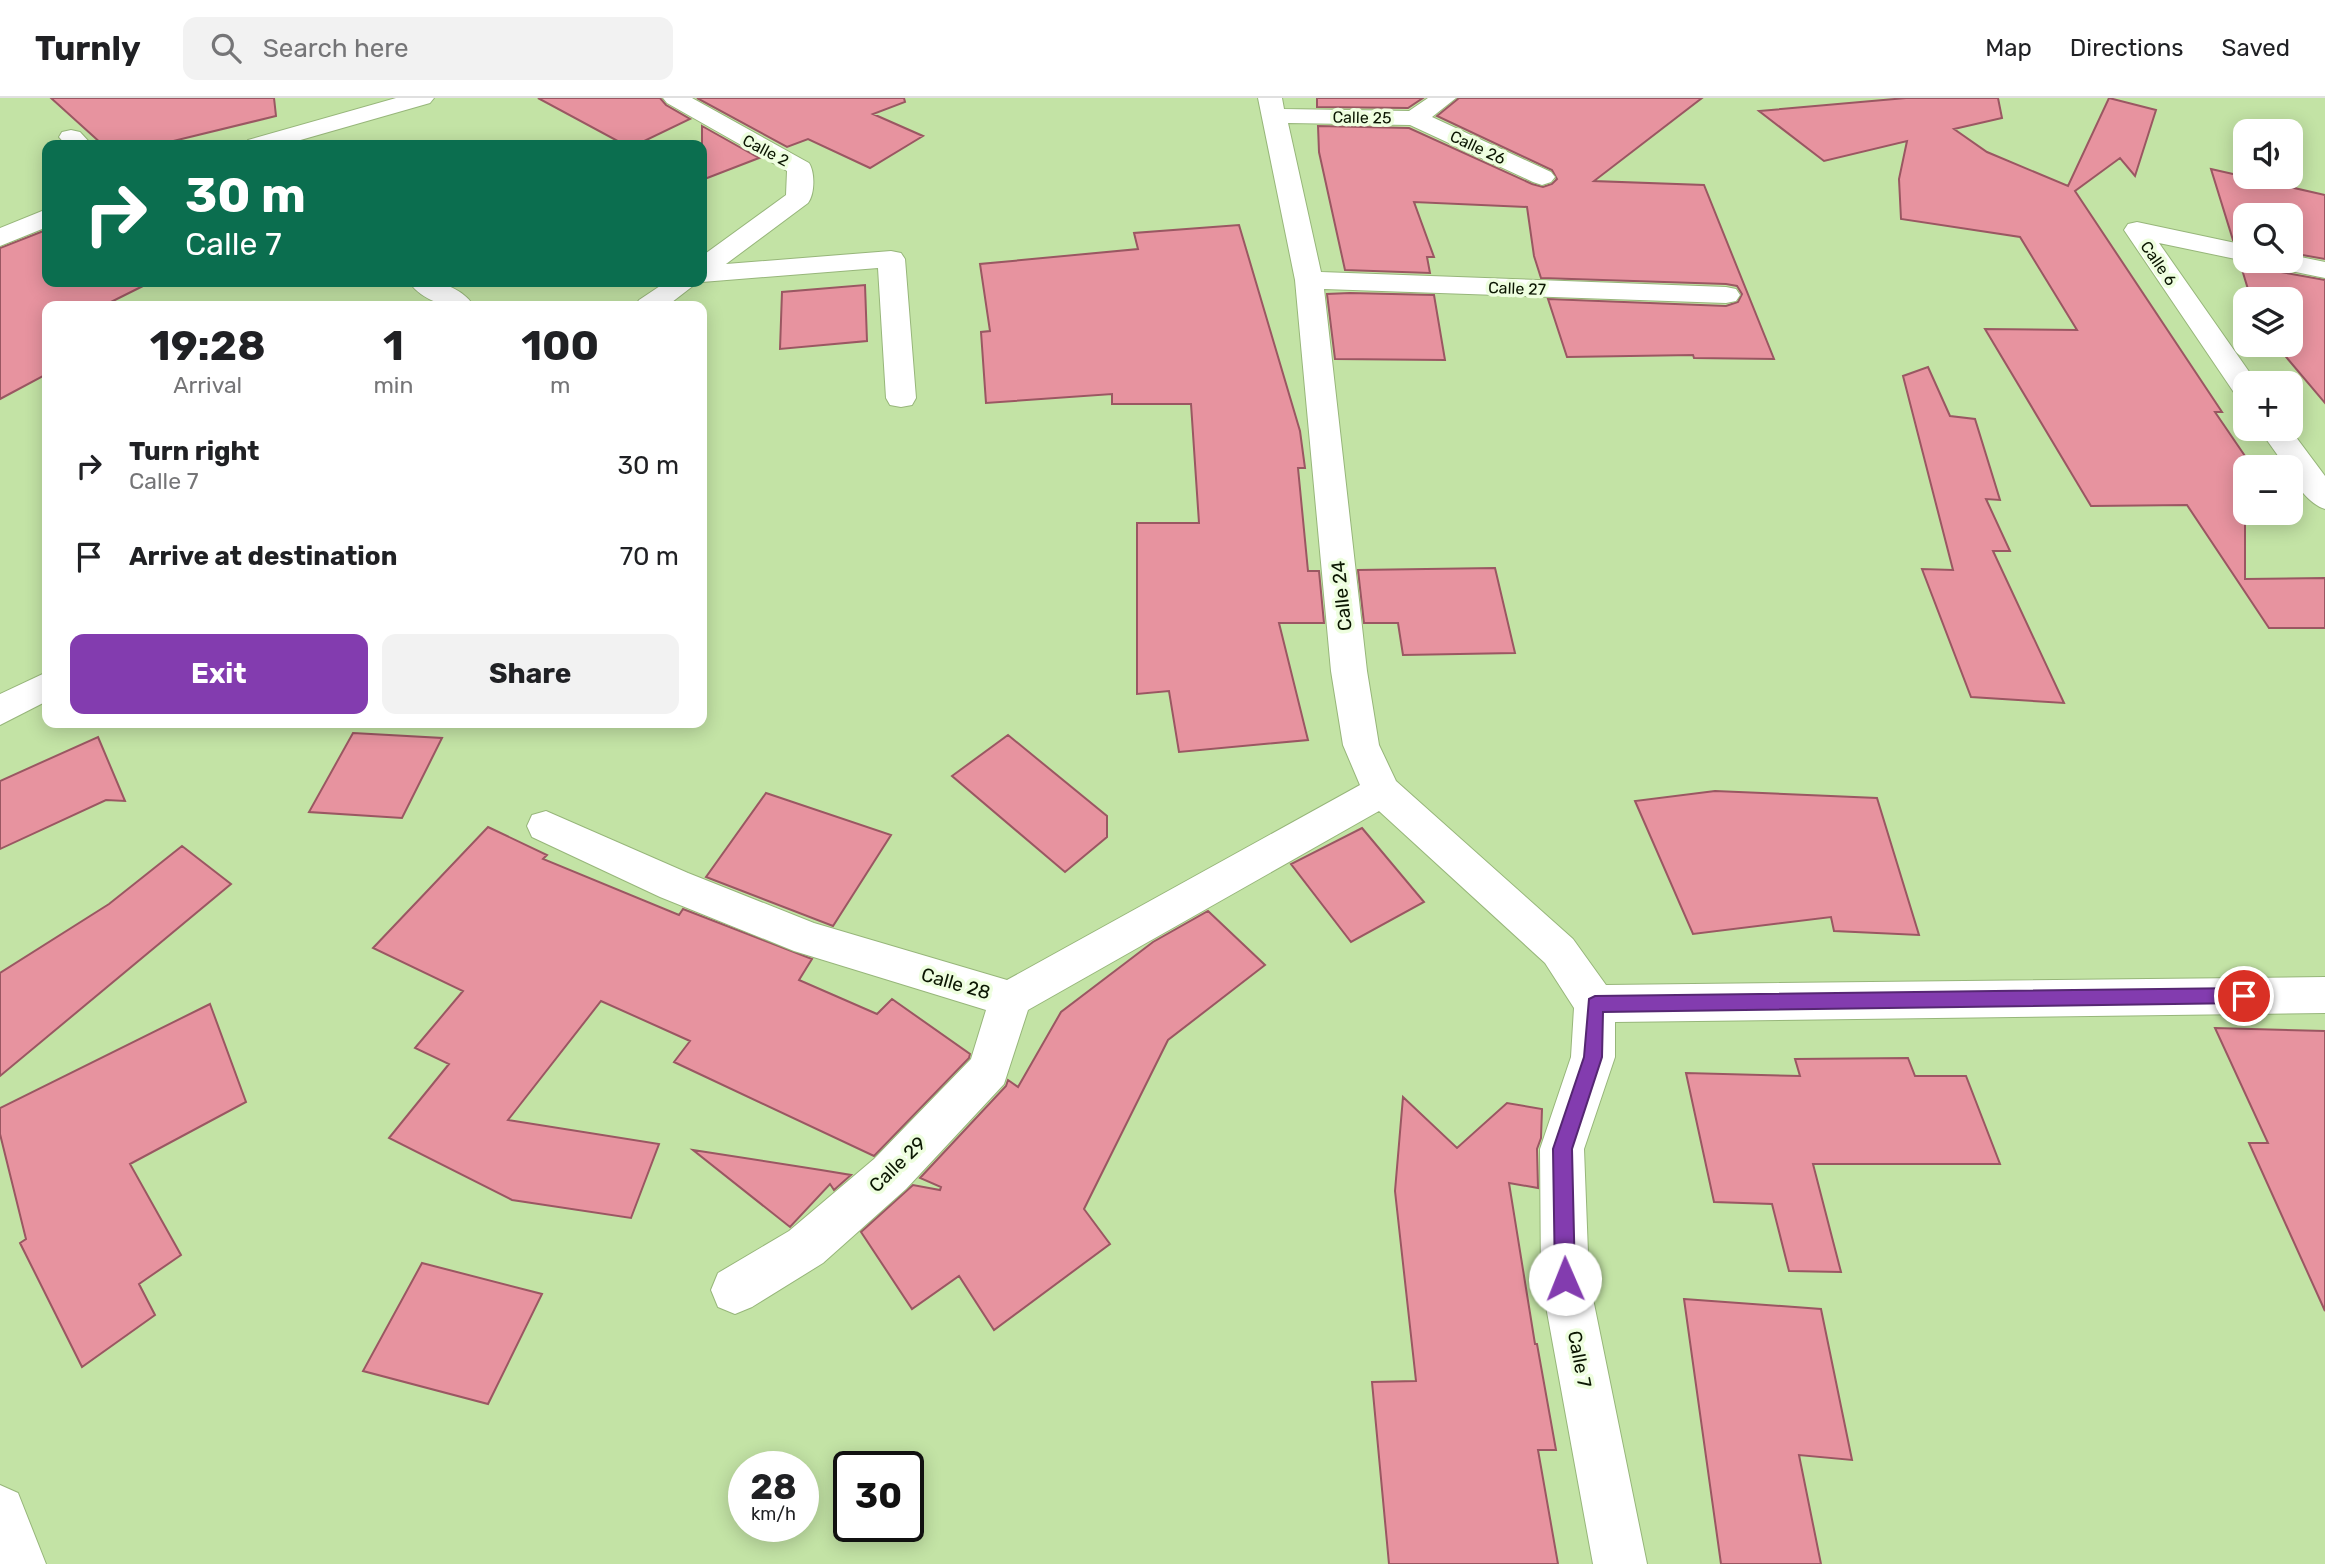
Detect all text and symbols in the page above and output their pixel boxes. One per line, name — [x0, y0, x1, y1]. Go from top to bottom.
search box — [183, 17, 673, 80]
text: Turnly — [35, 29, 141, 68]
icon: search — [207, 29, 245, 67]
text: Search here — [263, 33, 409, 64]
text: Map — [1985, 34, 2032, 62]
text: Directions — [2070, 34, 2183, 62]
text: Saved — [2221, 34, 2290, 62]
street label: Calle 25 — [1332, 107, 1392, 128]
map controls — [2233, 119, 2303, 525]
button: sound — [2233, 119, 2303, 189]
street label: Calle 26 — [1447, 126, 1509, 169]
street label: Calle 2 — [739, 130, 792, 170]
text: 30 m — [185, 166, 306, 224]
icon: right — [70, 168, 161, 259]
button: search — [2233, 203, 2303, 273]
text: Calle 7 — [185, 225, 282, 263]
street label: Calle 6 — [2137, 237, 2181, 289]
street label: Calle 27 — [1488, 278, 1546, 299]
button: layers — [2233, 287, 2303, 357]
text: 19:28 — [150, 321, 266, 371]
text: 1 — [383, 321, 404, 371]
text: 100 — [521, 321, 599, 371]
text: Arrival — [173, 371, 242, 399]
text: min — [373, 371, 413, 399]
text: m — [550, 371, 570, 399]
button: + — [2233, 371, 2303, 441]
text: Turn right — [129, 436, 259, 467]
icon: right — [70, 447, 108, 485]
text: 30 m — [617, 450, 679, 481]
button: − — [2233, 455, 2303, 525]
text: Calle 7 — [129, 467, 199, 495]
icon: arrive — [70, 538, 108, 576]
text: Arrive at destination — [129, 541, 397, 572]
text: 70 m — [620, 541, 679, 572]
street label: Calle 24 — [1326, 560, 1357, 632]
button: Exit — [70, 634, 368, 714]
button: Share — [382, 634, 679, 714]
street label: Calle 28 — [919, 963, 993, 1004]
pin — [2214, 966, 2274, 1026]
icon: arrive — [2225, 977, 2263, 1015]
street label: Calle 29 — [864, 1132, 931, 1197]
position arrow — [1528, 1242, 1602, 1316]
street label: Calle 7 — [1563, 1329, 1596, 1390]
speed limit sign: 30 — [833, 1451, 924, 1542]
text: 28 — [750, 1466, 797, 1508]
text: km/h — [751, 1503, 796, 1525]

